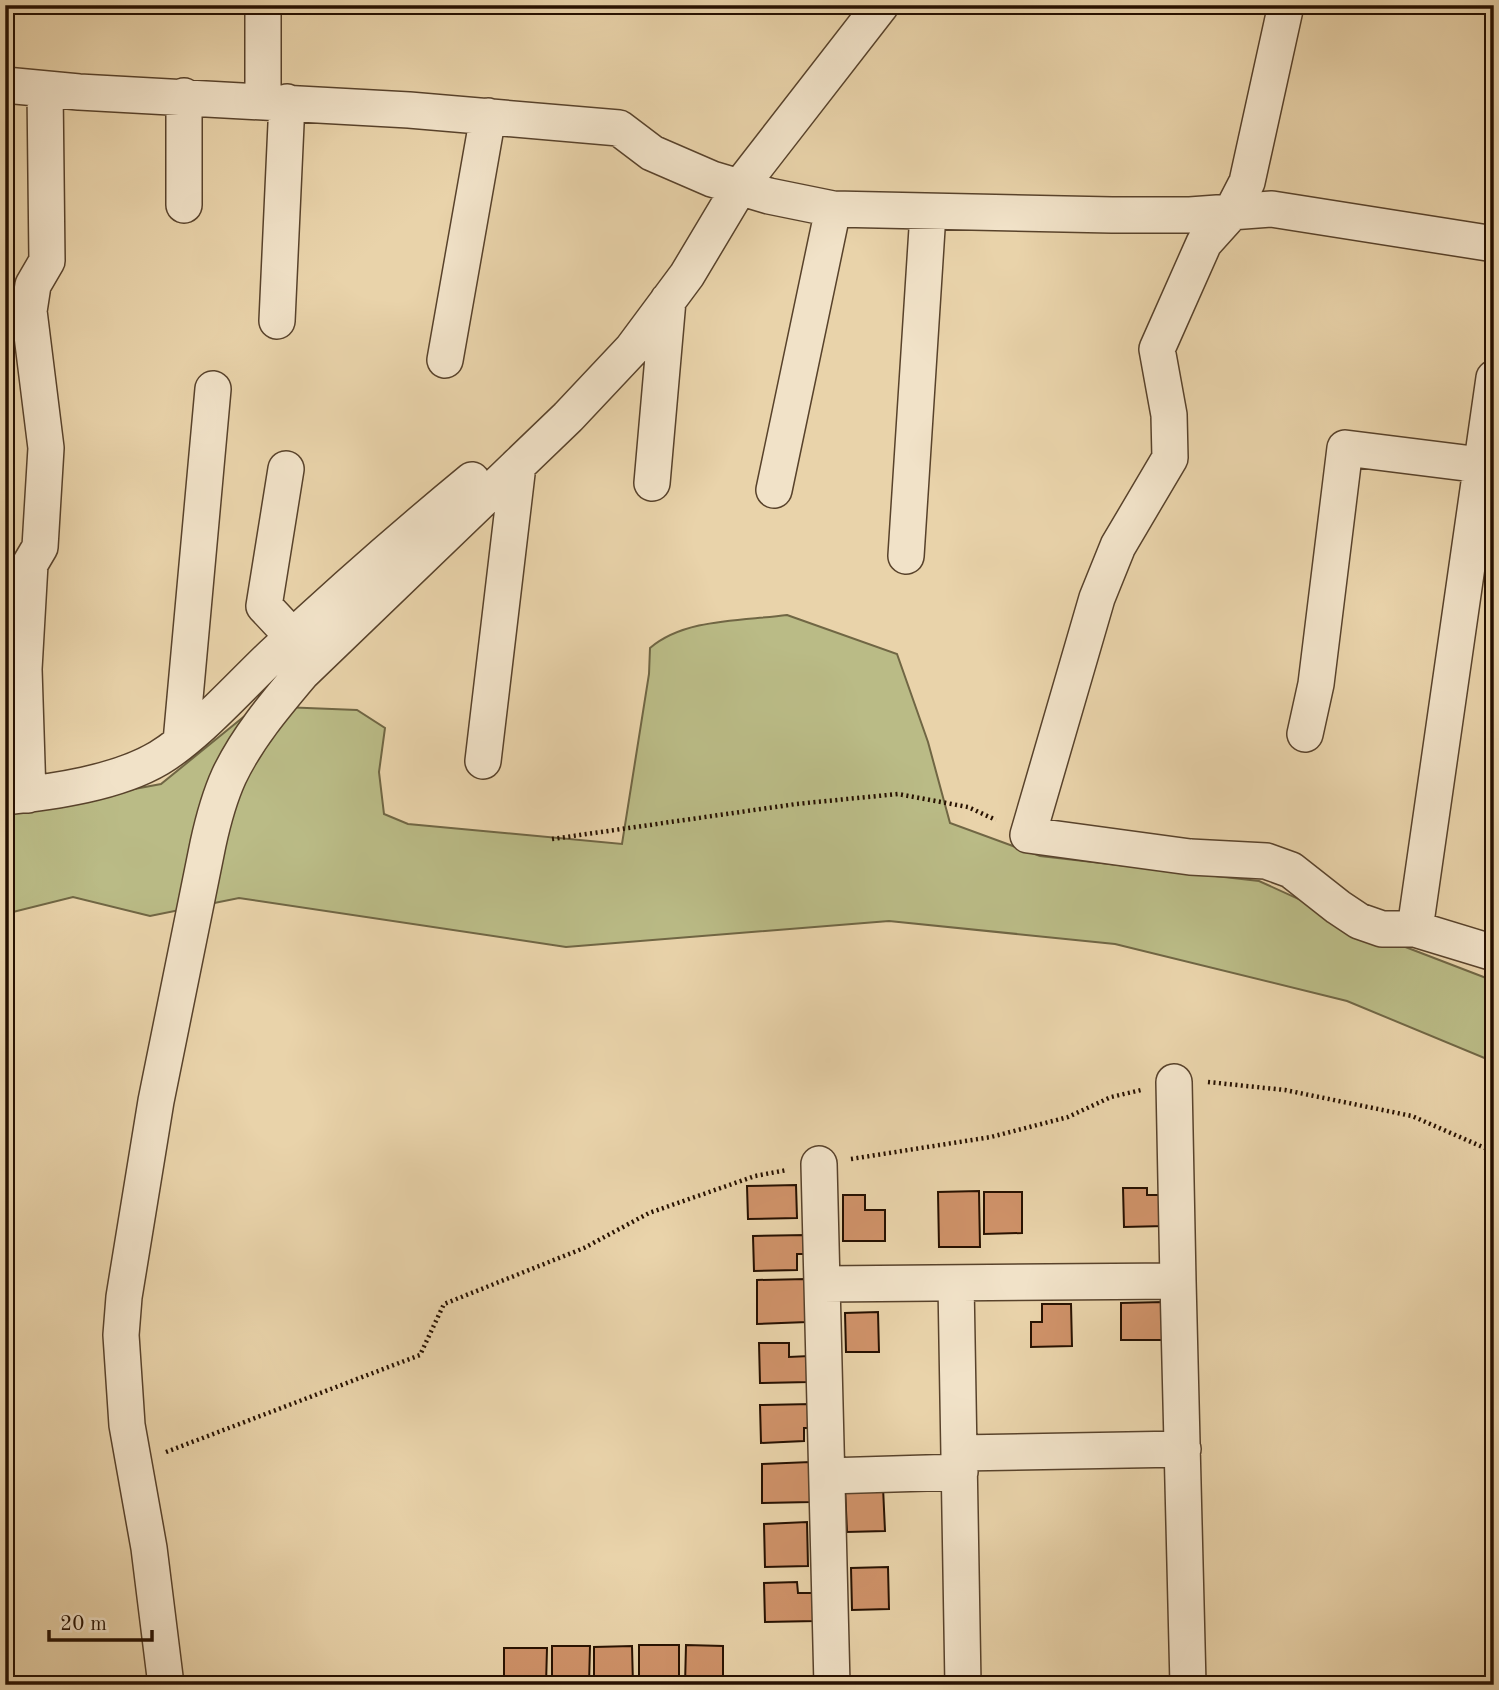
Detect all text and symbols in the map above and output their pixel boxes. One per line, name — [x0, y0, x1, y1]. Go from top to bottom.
scale bar — [49, 1599, 152, 1643]
text: 20 m — [60, 1614, 107, 1635]

